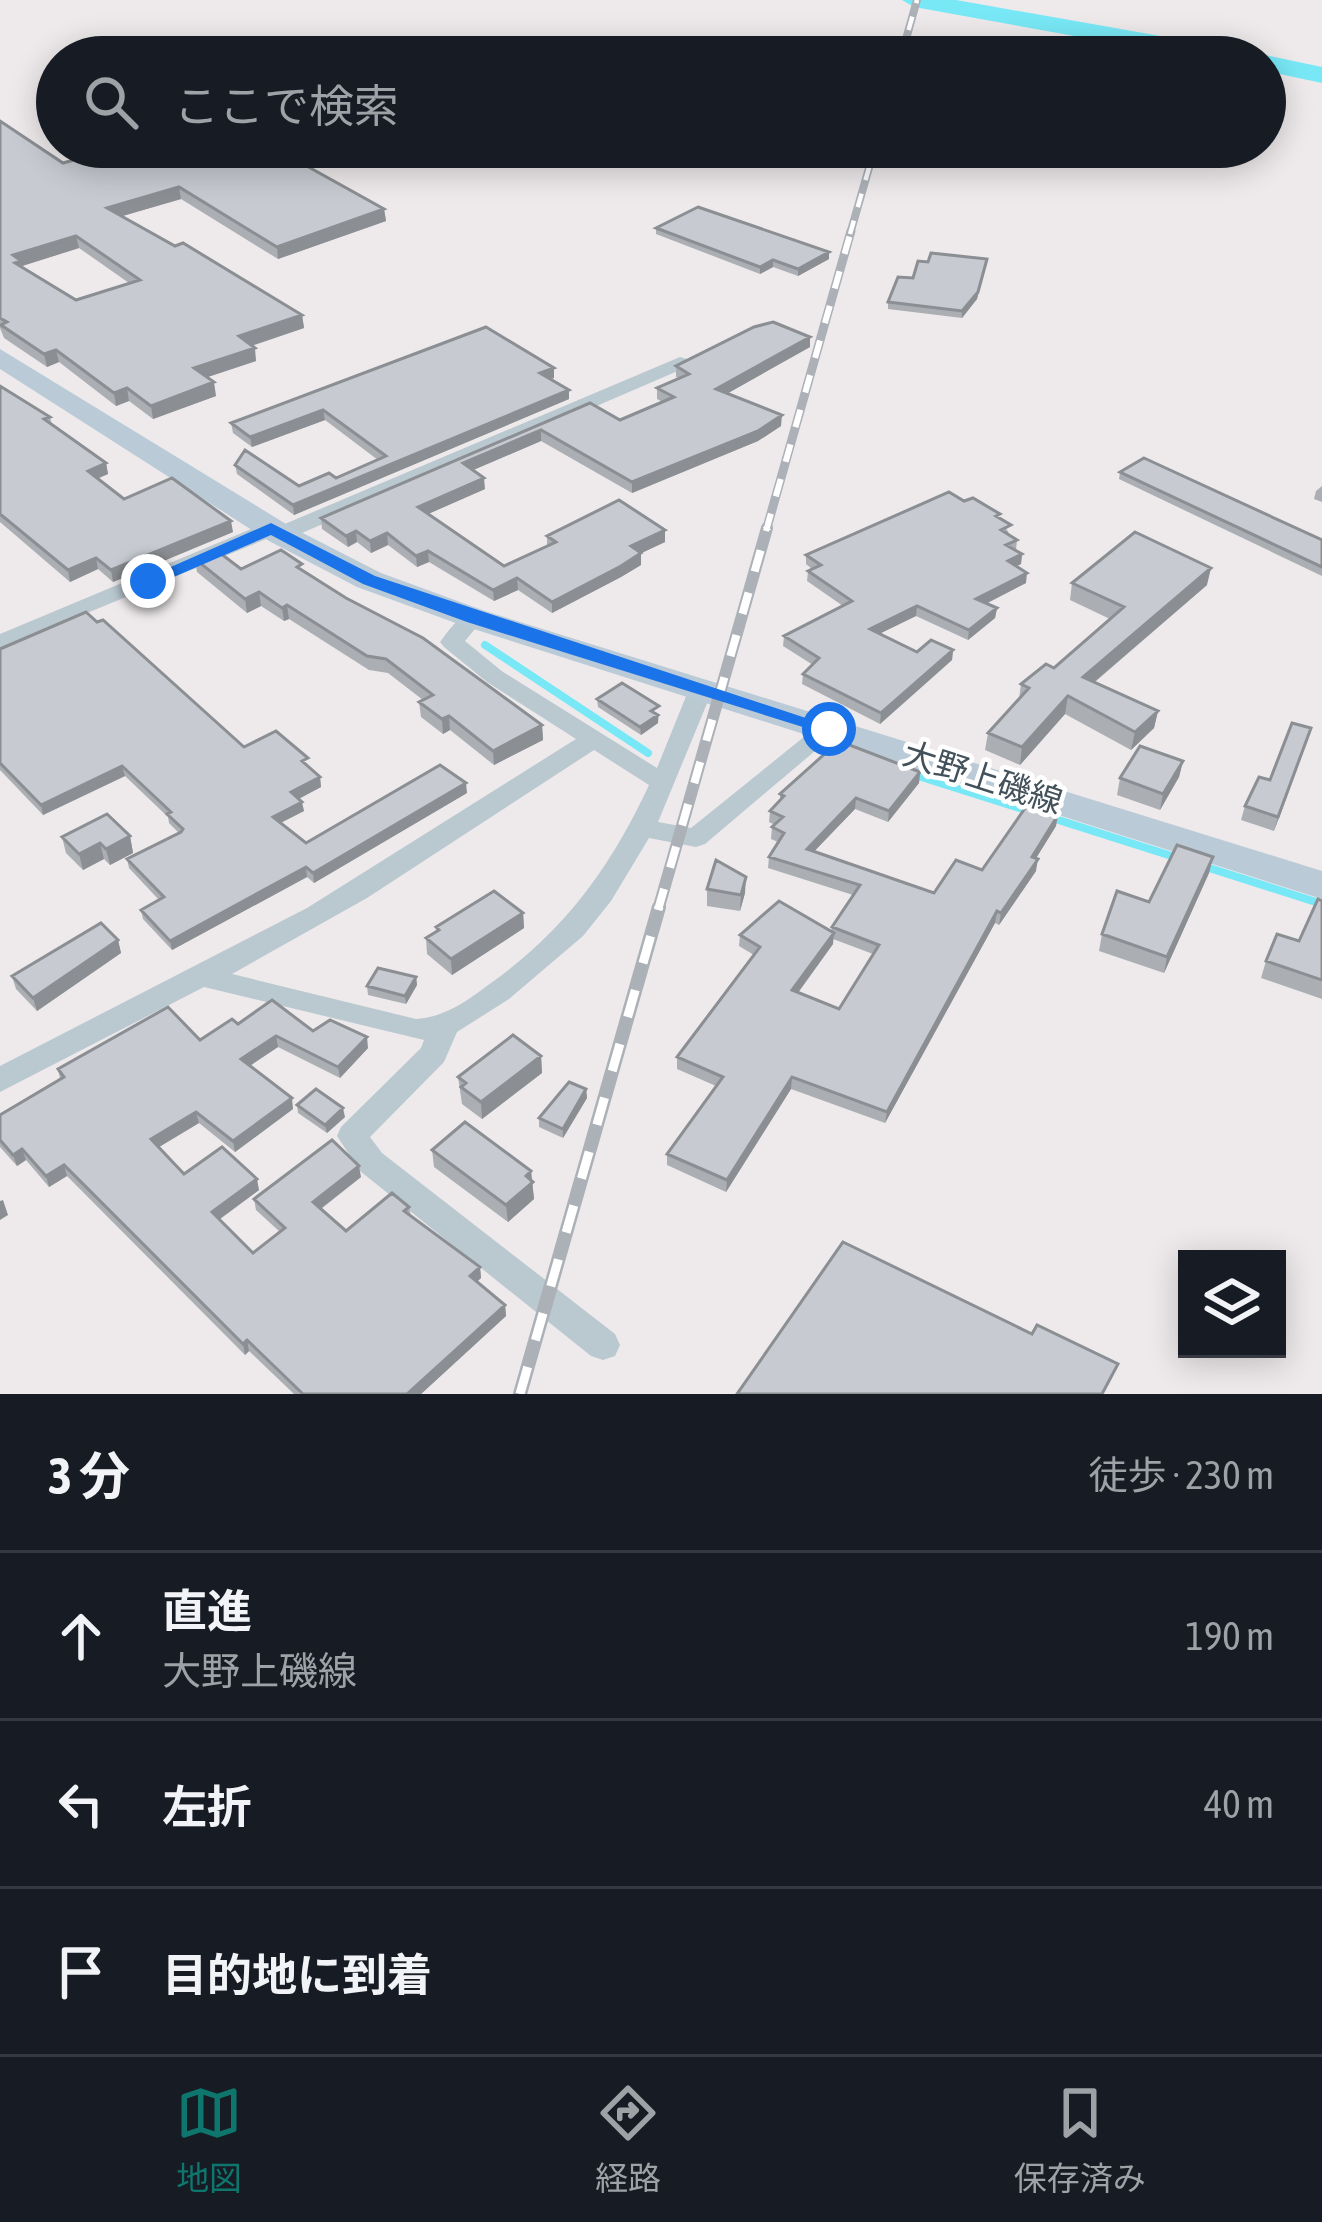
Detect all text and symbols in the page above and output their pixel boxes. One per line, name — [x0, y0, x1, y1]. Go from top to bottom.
search box — [36, 36, 1286, 168]
icon: search — [78, 69, 144, 135]
text: ここで検索 — [174, 80, 399, 132]
route end — [121, 554, 175, 608]
route start — [802, 702, 856, 756]
street label: 大野上磯線 — [899, 733, 1067, 821]
map controls — [1178, 1250, 1286, 1358]
button: layers — [1178, 1250, 1286, 1358]
text: 3 分 — [48, 1446, 130, 1505]
text: 徒歩 · 230 m — [1089, 1453, 1274, 1497]
text: 直進 — [162, 1585, 252, 1637]
icon: ahead — [48, 1603, 114, 1669]
text: 190 m — [1186, 1614, 1274, 1658]
text: 大野上磯線 — [162, 1649, 357, 1693]
icon: left — [48, 1771, 114, 1837]
text: 左折 — [162, 1781, 252, 1833]
text: 40 m — [1204, 1782, 1274, 1826]
icon: arrive — [48, 1939, 114, 2005]
text: 目的地に到着 — [162, 1949, 432, 2001]
tab: 地図 — [176, 2080, 242, 2200]
tab: 経路 — [595, 2080, 661, 2200]
tab: 保存済み — [1014, 2080, 1146, 2200]

